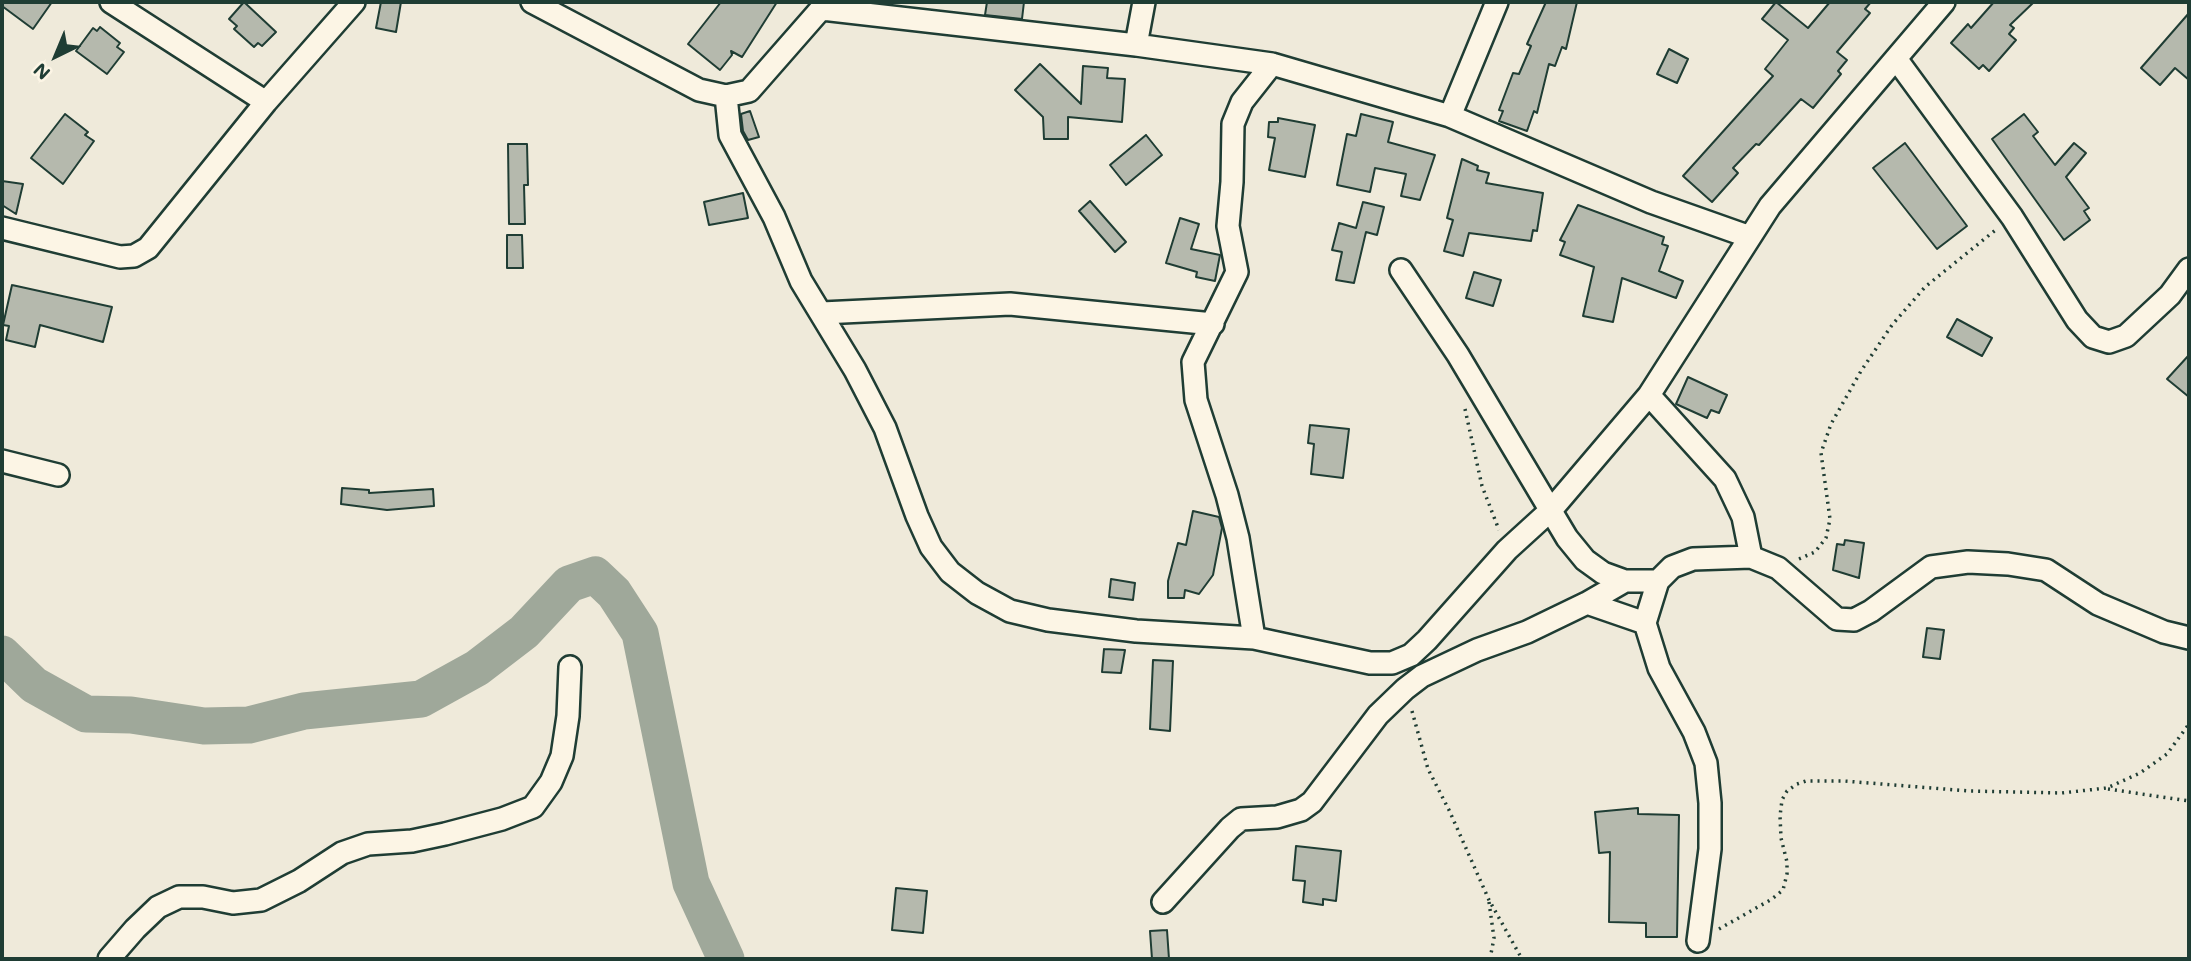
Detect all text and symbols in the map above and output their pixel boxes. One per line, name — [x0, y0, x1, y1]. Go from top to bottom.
north arrow — [21, 21, 91, 91]
text: N — [28, 58, 55, 86]

